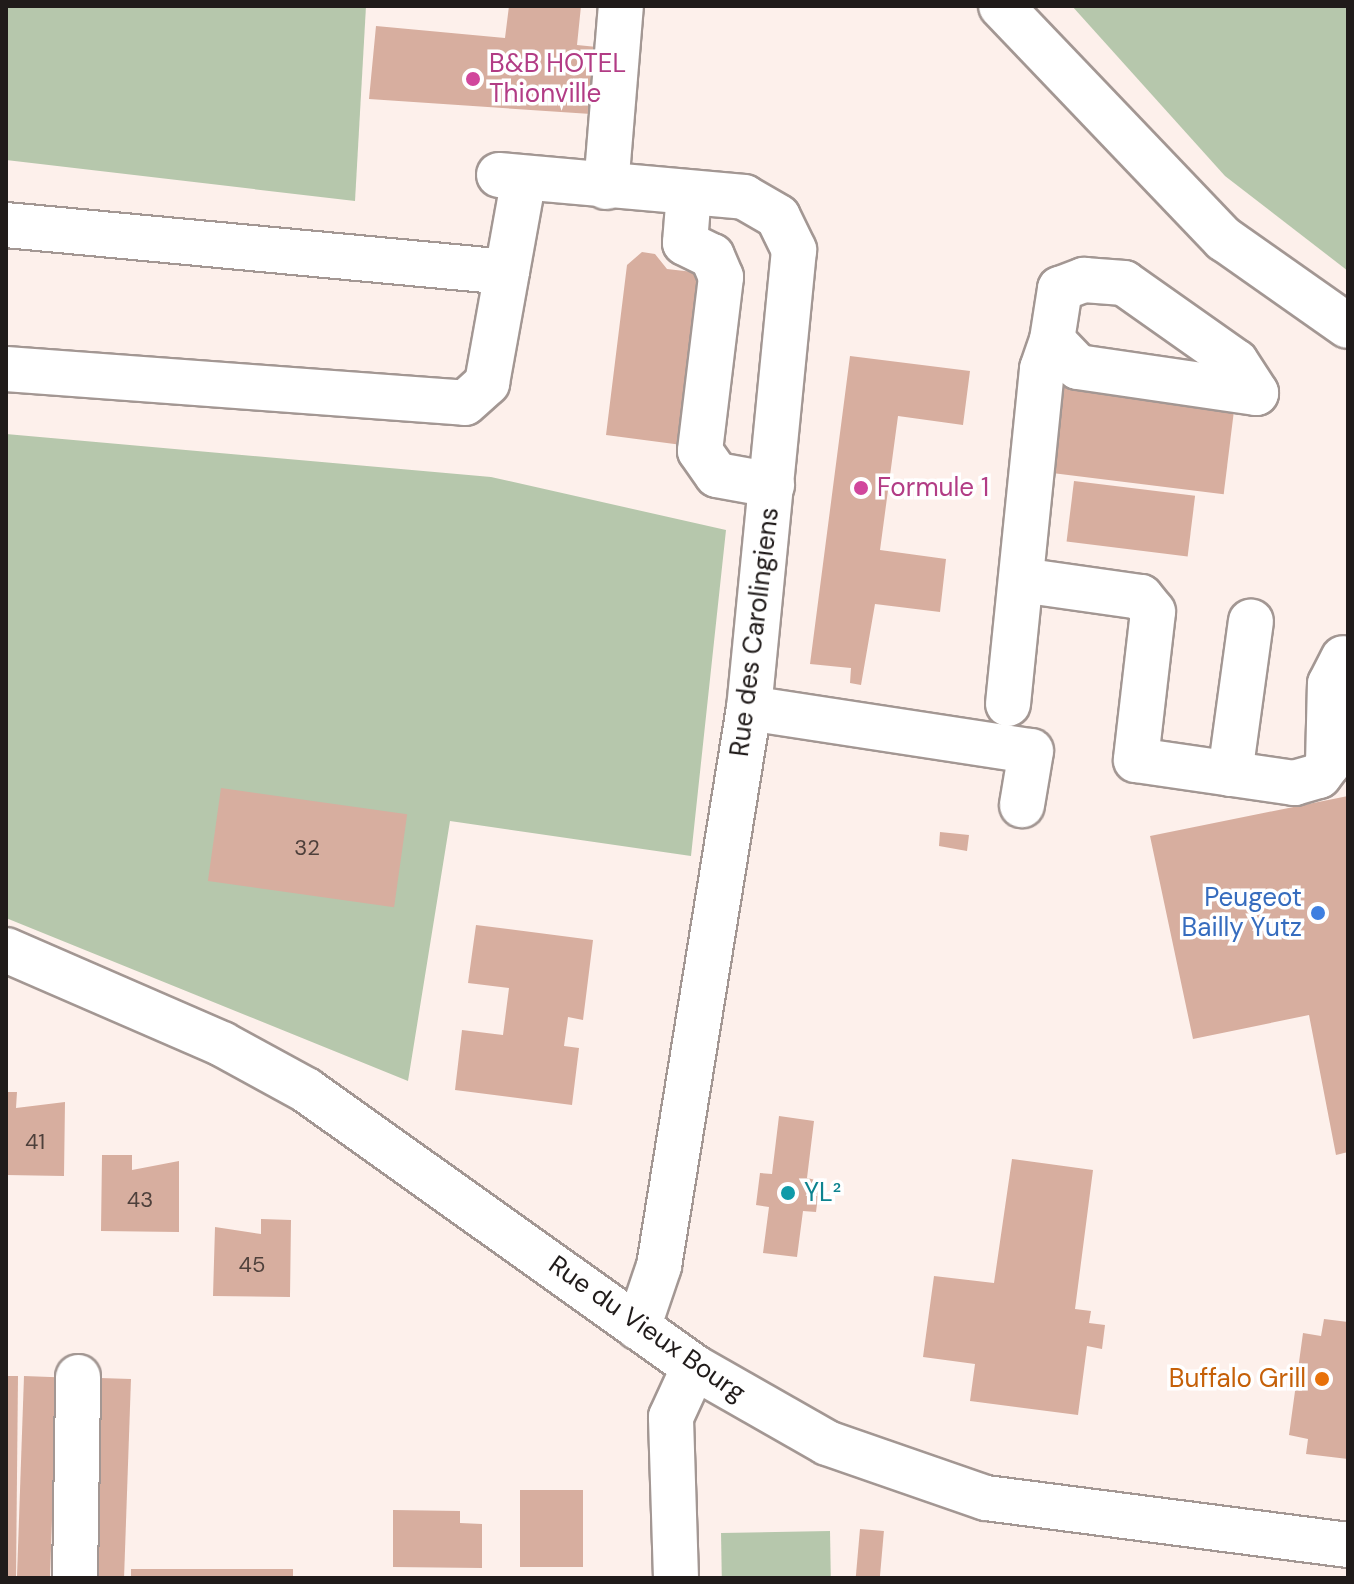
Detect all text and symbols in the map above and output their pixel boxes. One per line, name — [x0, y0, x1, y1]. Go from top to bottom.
place label: B&B HOTEL Thionville — [489, 48, 626, 110]
marker: B&B HOTEL Thionville — [464, 70, 482, 88]
place label: Formule 1 — [877, 472, 989, 504]
marker: Formule 1 — [852, 479, 870, 497]
street label: Rue des Carolingiens — [724, 506, 786, 758]
house number: 32 — [294, 835, 320, 861]
place label: Peugeot Bailly Yutz — [1182, 882, 1302, 944]
marker: Peugeot Bailly Yutz — [1309, 904, 1327, 922]
house number: 41 — [25, 1129, 45, 1155]
place label: YL² — [804, 1177, 841, 1209]
marker: YL² — [779, 1184, 797, 1202]
house number: 43 — [127, 1187, 153, 1213]
street label: Rue du Vieux Bourg — [543, 1249, 751, 1409]
house number: 45 — [239, 1252, 265, 1278]
place label: Buffalo Grill — [1169, 1363, 1306, 1395]
marker: Buffalo Grill — [1313, 1370, 1331, 1388]

